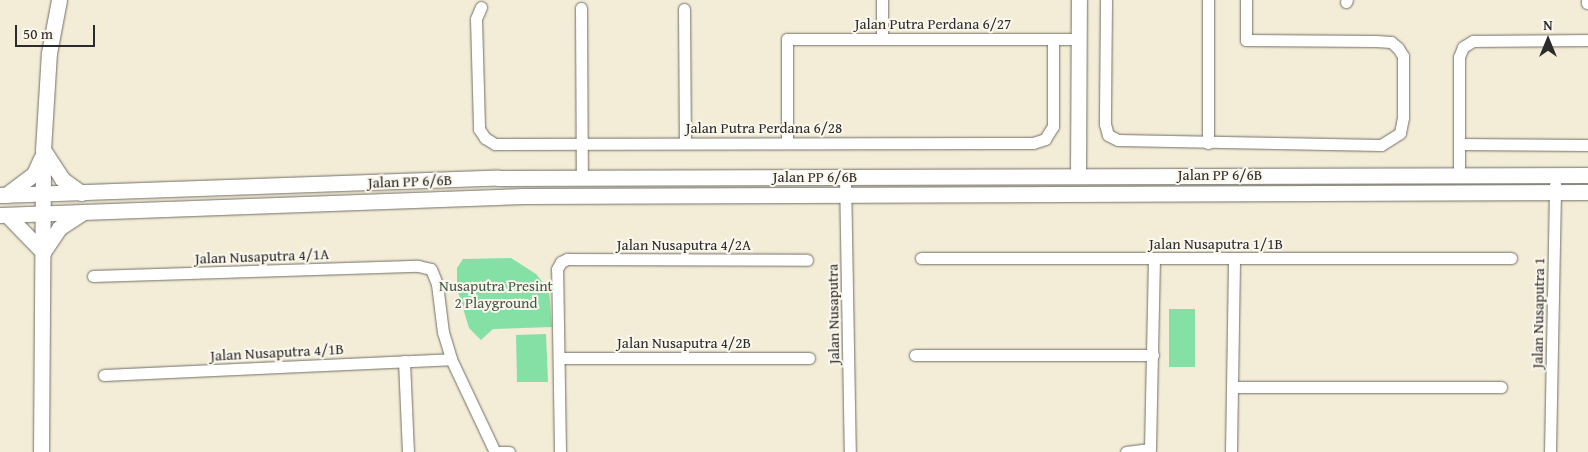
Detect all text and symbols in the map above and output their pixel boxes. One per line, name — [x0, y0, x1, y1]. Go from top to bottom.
scale bar — [18, 15, 98, 47]
street label: Jalan Putra Perdana 6/27 — [855, 15, 1011, 33]
north arrow — [1523, 15, 1573, 65]
text: N — [1543, 15, 1553, 35]
text: 50 m — [23, 23, 53, 44]
street label: Jalan Putra Perdana 6/28 — [686, 119, 842, 137]
street label: Jalan PP 6/6B — [1178, 166, 1262, 184]
street label: Jalan PP 6/6B — [773, 168, 857, 186]
street label: Jalan PP 6/6B — [368, 171, 452, 191]
street label: Jalan Nusaputra 1/1B — [1149, 235, 1283, 253]
street label: Jalan Nusaputra 4/2A — [617, 236, 751, 254]
street label: Jalan Nusaputra 4/1A — [195, 245, 329, 267]
street label: Jalan Nusaputra 1 — [1528, 257, 1548, 369]
street label: Jalan Nusaputra — [823, 264, 843, 364]
park label: Nusaputra Presint 2 Playground — [439, 276, 553, 311]
street label: Jalan Nusaputra 4/2B — [617, 334, 751, 352]
street label: Jalan Nusaputra 4/1B — [210, 340, 344, 364]

